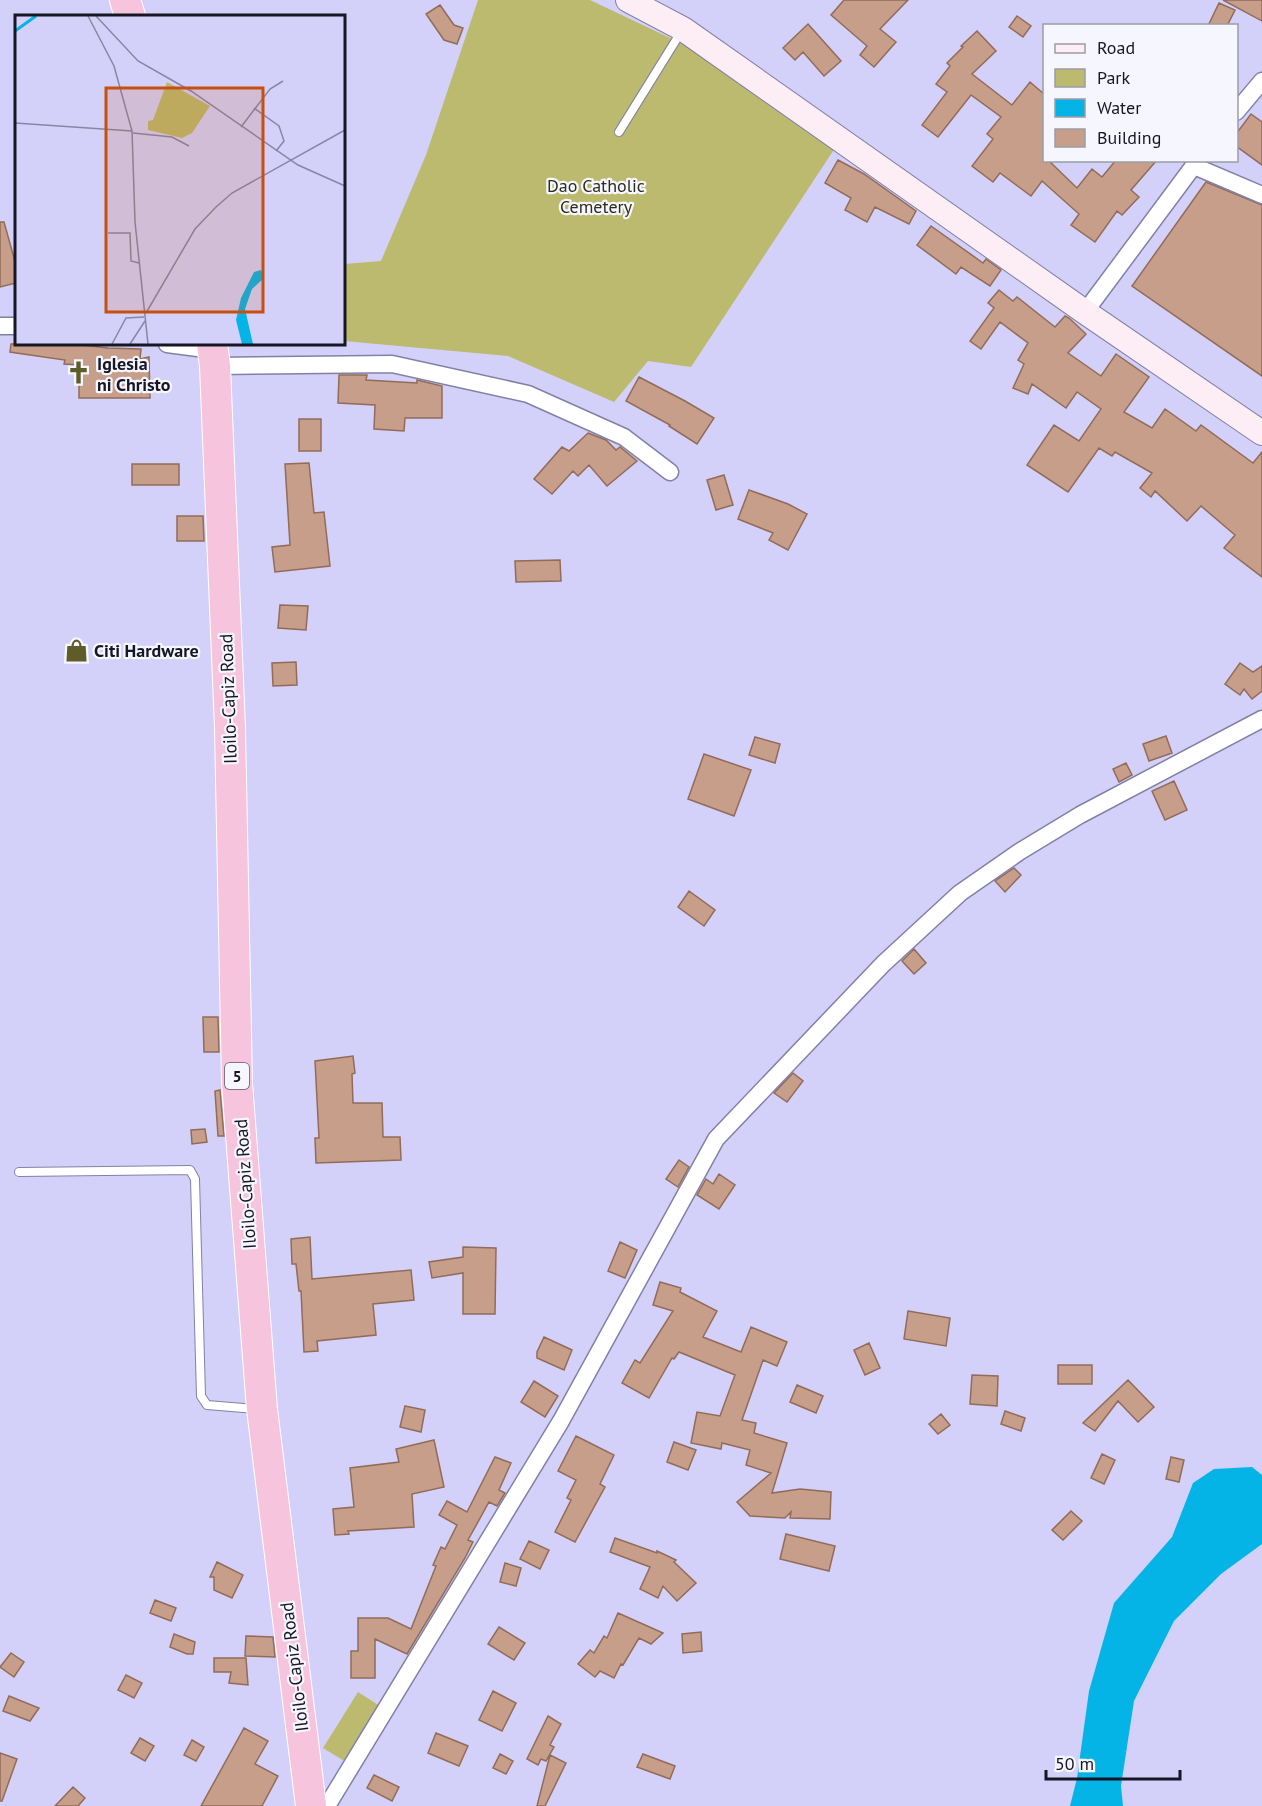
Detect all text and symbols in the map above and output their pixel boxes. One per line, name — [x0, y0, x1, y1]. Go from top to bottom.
inset map — [15, 15, 345, 345]
legend — [1043, 24, 1238, 162]
text: Road — [1097, 36, 1135, 59]
text: Park — [1097, 66, 1130, 89]
text: Water — [1097, 96, 1141, 119]
text: Building — [1097, 126, 1161, 149]
park label: Dao Catholic Cemetery — [547, 174, 645, 218]
place label: Iglesia ni Christo — [97, 352, 171, 396]
church icon: Iglesia ni Christo — [66, 360, 92, 386]
street label: Iloilo-Capiz Road — [214, 634, 242, 764]
shop icon: Citi Hardware — [63, 637, 89, 663]
place label: Citi Hardware — [94, 639, 199, 662]
road number: 5 — [225, 1063, 249, 1089]
street label: Iloilo-Capiz Road — [229, 1118, 261, 1250]
street label: Iloilo-Capiz Road — [275, 1601, 313, 1733]
scale bar — [1046, 1743, 1180, 1781]
text: 50 m — [1055, 1752, 1094, 1775]

